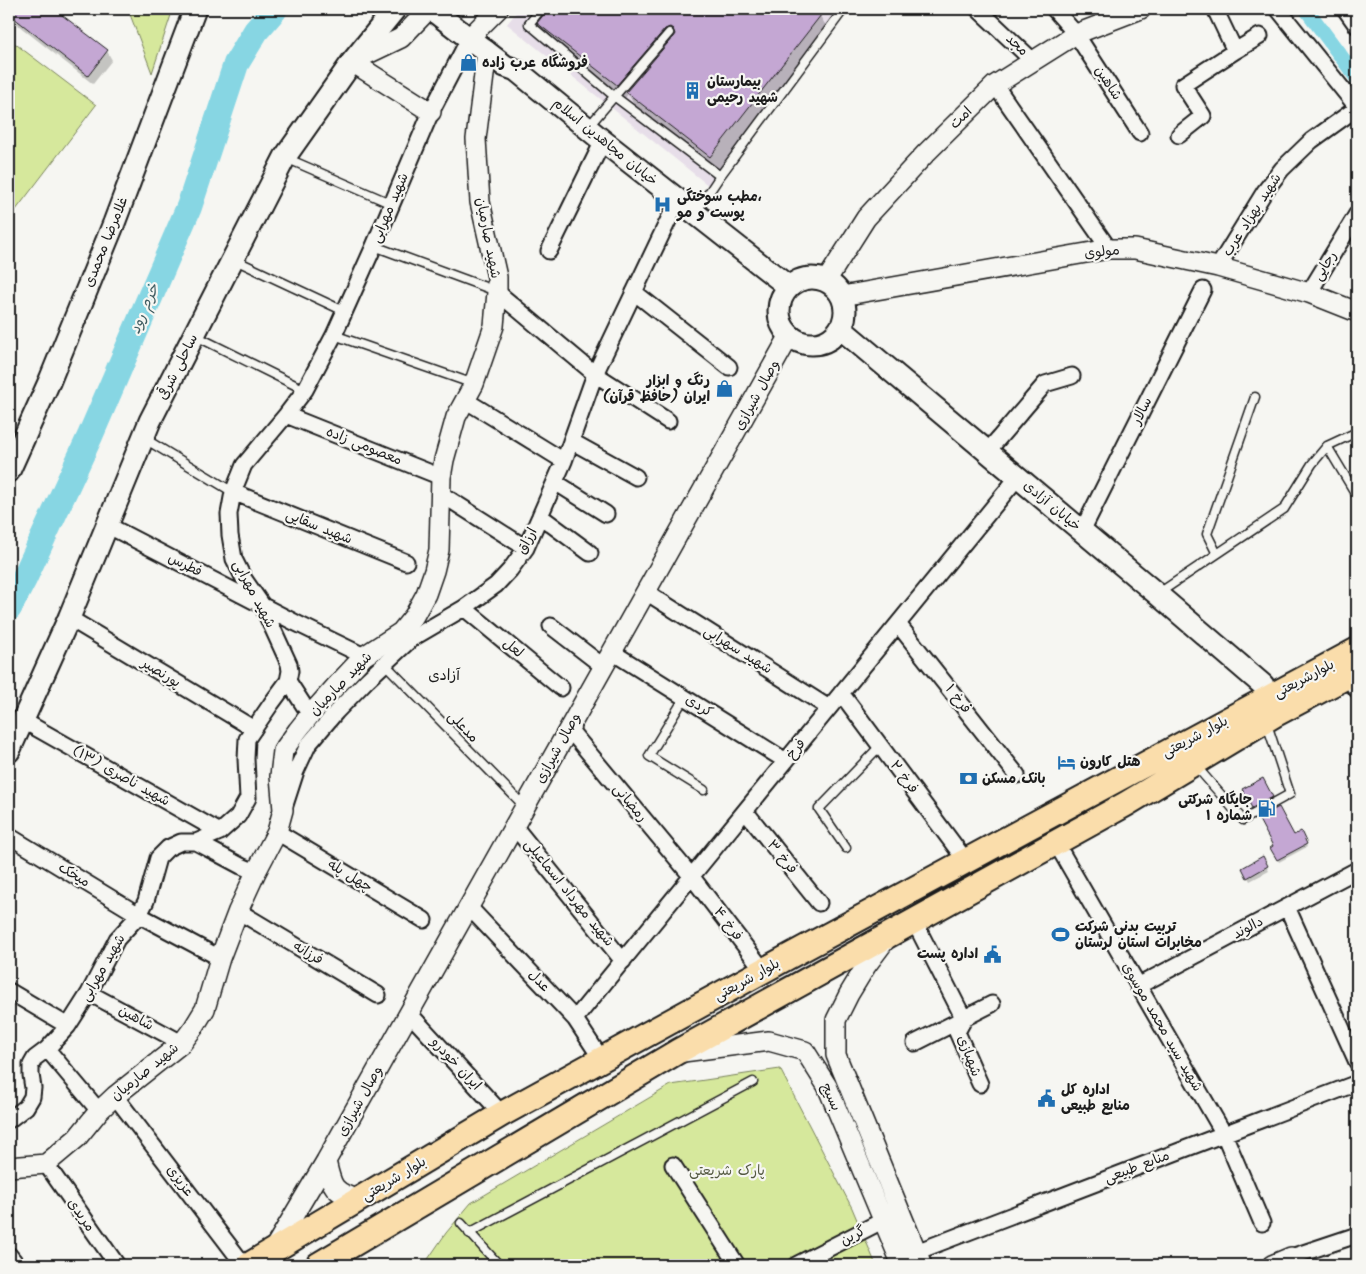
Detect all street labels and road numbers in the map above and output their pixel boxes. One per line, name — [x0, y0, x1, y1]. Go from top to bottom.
street label: مجد — [1001, 29, 1033, 61]
street label: شاهین — [1089, 61, 1127, 105]
street label: خیابان مجاهدین اسلام — [548, 93, 662, 191]
street label: امت — [944, 101, 978, 135]
street label: شهید مهرابی — [365, 169, 415, 247]
street label: شهید بهزاد عرب — [1217, 169, 1287, 261]
street label: غلامرضا محمدی — [78, 193, 134, 291]
street label: شهید صارمیان — [469, 196, 507, 280]
street label: مولوی — [1083, 239, 1121, 265]
street label: رجایی — [1307, 247, 1343, 285]
street label: ساحلی شرقی — [152, 330, 204, 404]
street label: وصال شیرازی — [728, 355, 786, 435]
street label: سالار — [1125, 393, 1158, 430]
street label: معصومی زاده — [323, 421, 405, 471]
street label: خیابان آزادی — [1018, 475, 1086, 537]
street label: شهید سقایی — [282, 504, 356, 550]
street label: ارزاق — [511, 524, 543, 558]
street label: فطرس — [164, 547, 206, 583]
street label: شهید مهرابی — [227, 556, 281, 632]
street label: شهید سهرابی — [699, 620, 777, 680]
street label: لعل — [498, 633, 528, 663]
street label: شهید صارمیان — [305, 647, 377, 721]
street label: پورنصیر — [136, 652, 185, 693]
street label: بلوارشریعتی — [1270, 654, 1338, 704]
street label: فرخ ۱ — [939, 679, 977, 719]
street label: کردی — [681, 689, 717, 723]
street label: مدعلی — [442, 706, 484, 748]
street label: وصال شیرازی — [529, 708, 587, 788]
street label: بلوار شریعتی — [1158, 710, 1232, 764]
street label: فرخ — [781, 734, 811, 764]
street label: شهید ناصری (۱۳) — [68, 740, 174, 812]
street label: فرخ ۲ — [884, 756, 924, 798]
street label: رمضانی — [607, 779, 653, 827]
street label: شهید مهرداد اسماعیلی — [519, 834, 619, 952]
street label: فرخ ۳ — [761, 835, 803, 879]
street label: چهل پله — [323, 854, 377, 898]
street label: میخک — [54, 857, 94, 893]
street label: فرخ ۴ — [708, 902, 748, 946]
street label: دالوند — [1229, 911, 1267, 945]
street label: شهید مهرابی — [75, 930, 131, 1006]
street label: فرزانه — [289, 935, 327, 971]
street label: بلوار شریعتی — [710, 953, 784, 1007]
street label: شهید سید محمد موسوی — [1116, 958, 1208, 1096]
street label: عدل — [523, 965, 555, 997]
street label: شاهين — [114, 999, 158, 1037]
street label: ایران خودرو — [425, 1032, 487, 1096]
street label: شهبازی — [951, 1032, 987, 1080]
street label: شهید صارمیان — [106, 1038, 184, 1106]
street label: وصال شیرازی — [331, 1061, 389, 1141]
street label: بسیج — [815, 1080, 847, 1114]
street label: منابع طبیعی — [1101, 1144, 1173, 1190]
street label: بلوار شریعتی — [357, 1151, 431, 1207]
street label: عزیزی — [161, 1160, 199, 1202]
street label: مریدی — [61, 1194, 101, 1236]
street label: گرین — [836, 1220, 870, 1252]

